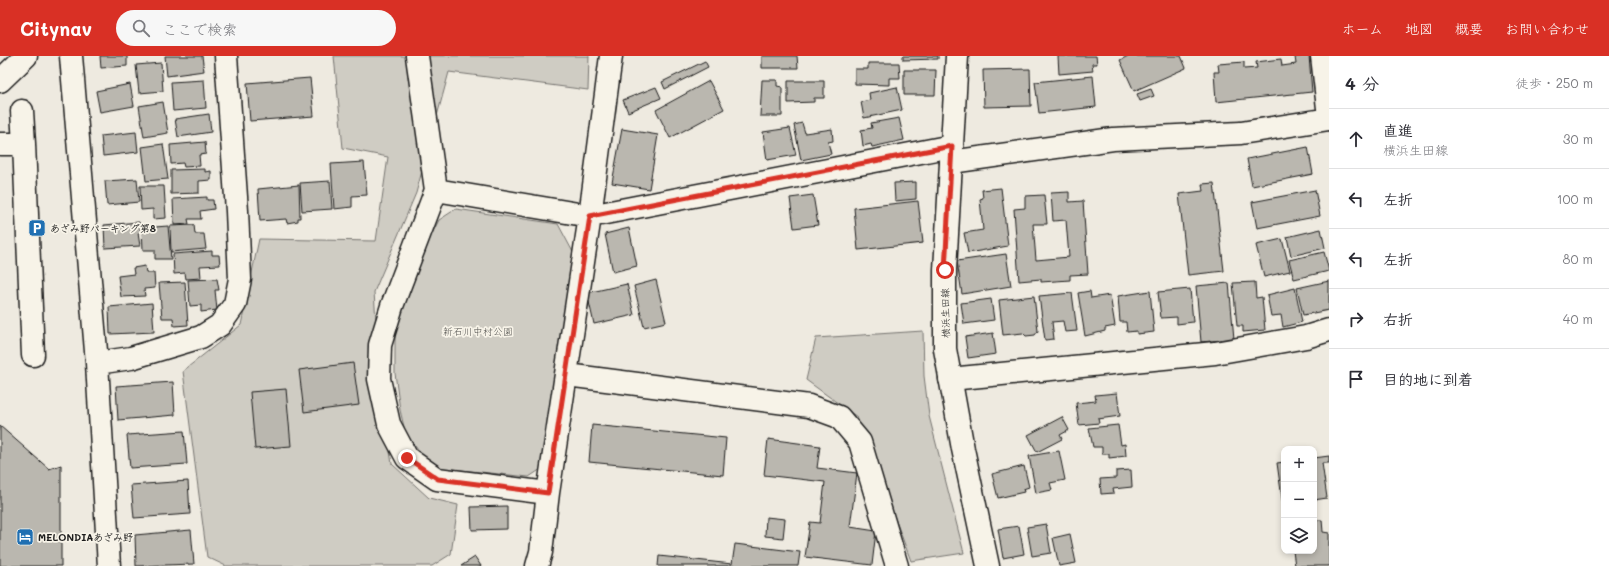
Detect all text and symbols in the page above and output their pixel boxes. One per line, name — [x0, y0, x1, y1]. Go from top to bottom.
search box — [116, 10, 396, 46]
text: Citynav — [20, 16, 92, 41]
icon: search — [130, 17, 152, 39]
text: ここで検索 — [162, 19, 237, 39]
text: ホーム — [1342, 19, 1383, 38]
text: 地図 — [1405, 19, 1433, 38]
text: 概要 — [1455, 19, 1483, 38]
text: お問い合わせ — [1505, 19, 1589, 38]
text: 4 分 — [1345, 72, 1379, 94]
text: 徒歩 · 250 m — [1516, 74, 1593, 91]
text: 直進 — [1383, 120, 1413, 140]
icon: ahead — [1345, 128, 1367, 150]
text: 30 m — [1563, 130, 1593, 147]
text: 横浜生田線 — [1383, 141, 1448, 158]
icon: left — [1345, 188, 1367, 210]
text: 左折 — [1383, 189, 1413, 209]
text: 100 m — [1557, 190, 1593, 207]
parking icon: あざみ野パーキング第8 — [27, 218, 47, 238]
place label: あざみ野パーキング第8 — [50, 221, 156, 235]
icon: left — [1345, 248, 1367, 270]
text: 左折 — [1383, 249, 1413, 269]
text: 80 m — [1563, 250, 1593, 267]
route start — [936, 261, 954, 279]
street label: 横浜生田線 — [938, 288, 952, 338]
icon: right — [1345, 308, 1367, 330]
text: 右折 — [1383, 309, 1413, 329]
text: 40 m — [1563, 310, 1593, 327]
park label: 新石川中村公園 — [443, 324, 513, 338]
icon: arrive — [1345, 368, 1367, 390]
text: 目的地に到着 — [1383, 369, 1473, 389]
map controls — [1281, 446, 1317, 554]
button: + — [1281, 446, 1317, 482]
route end — [398, 449, 416, 467]
button: − — [1281, 482, 1317, 518]
button: layers — [1281, 518, 1317, 554]
hotel icon: MELONDIAあざみ野 — [15, 527, 35, 547]
place label: MELONDIAあざみ野 — [38, 530, 133, 544]

